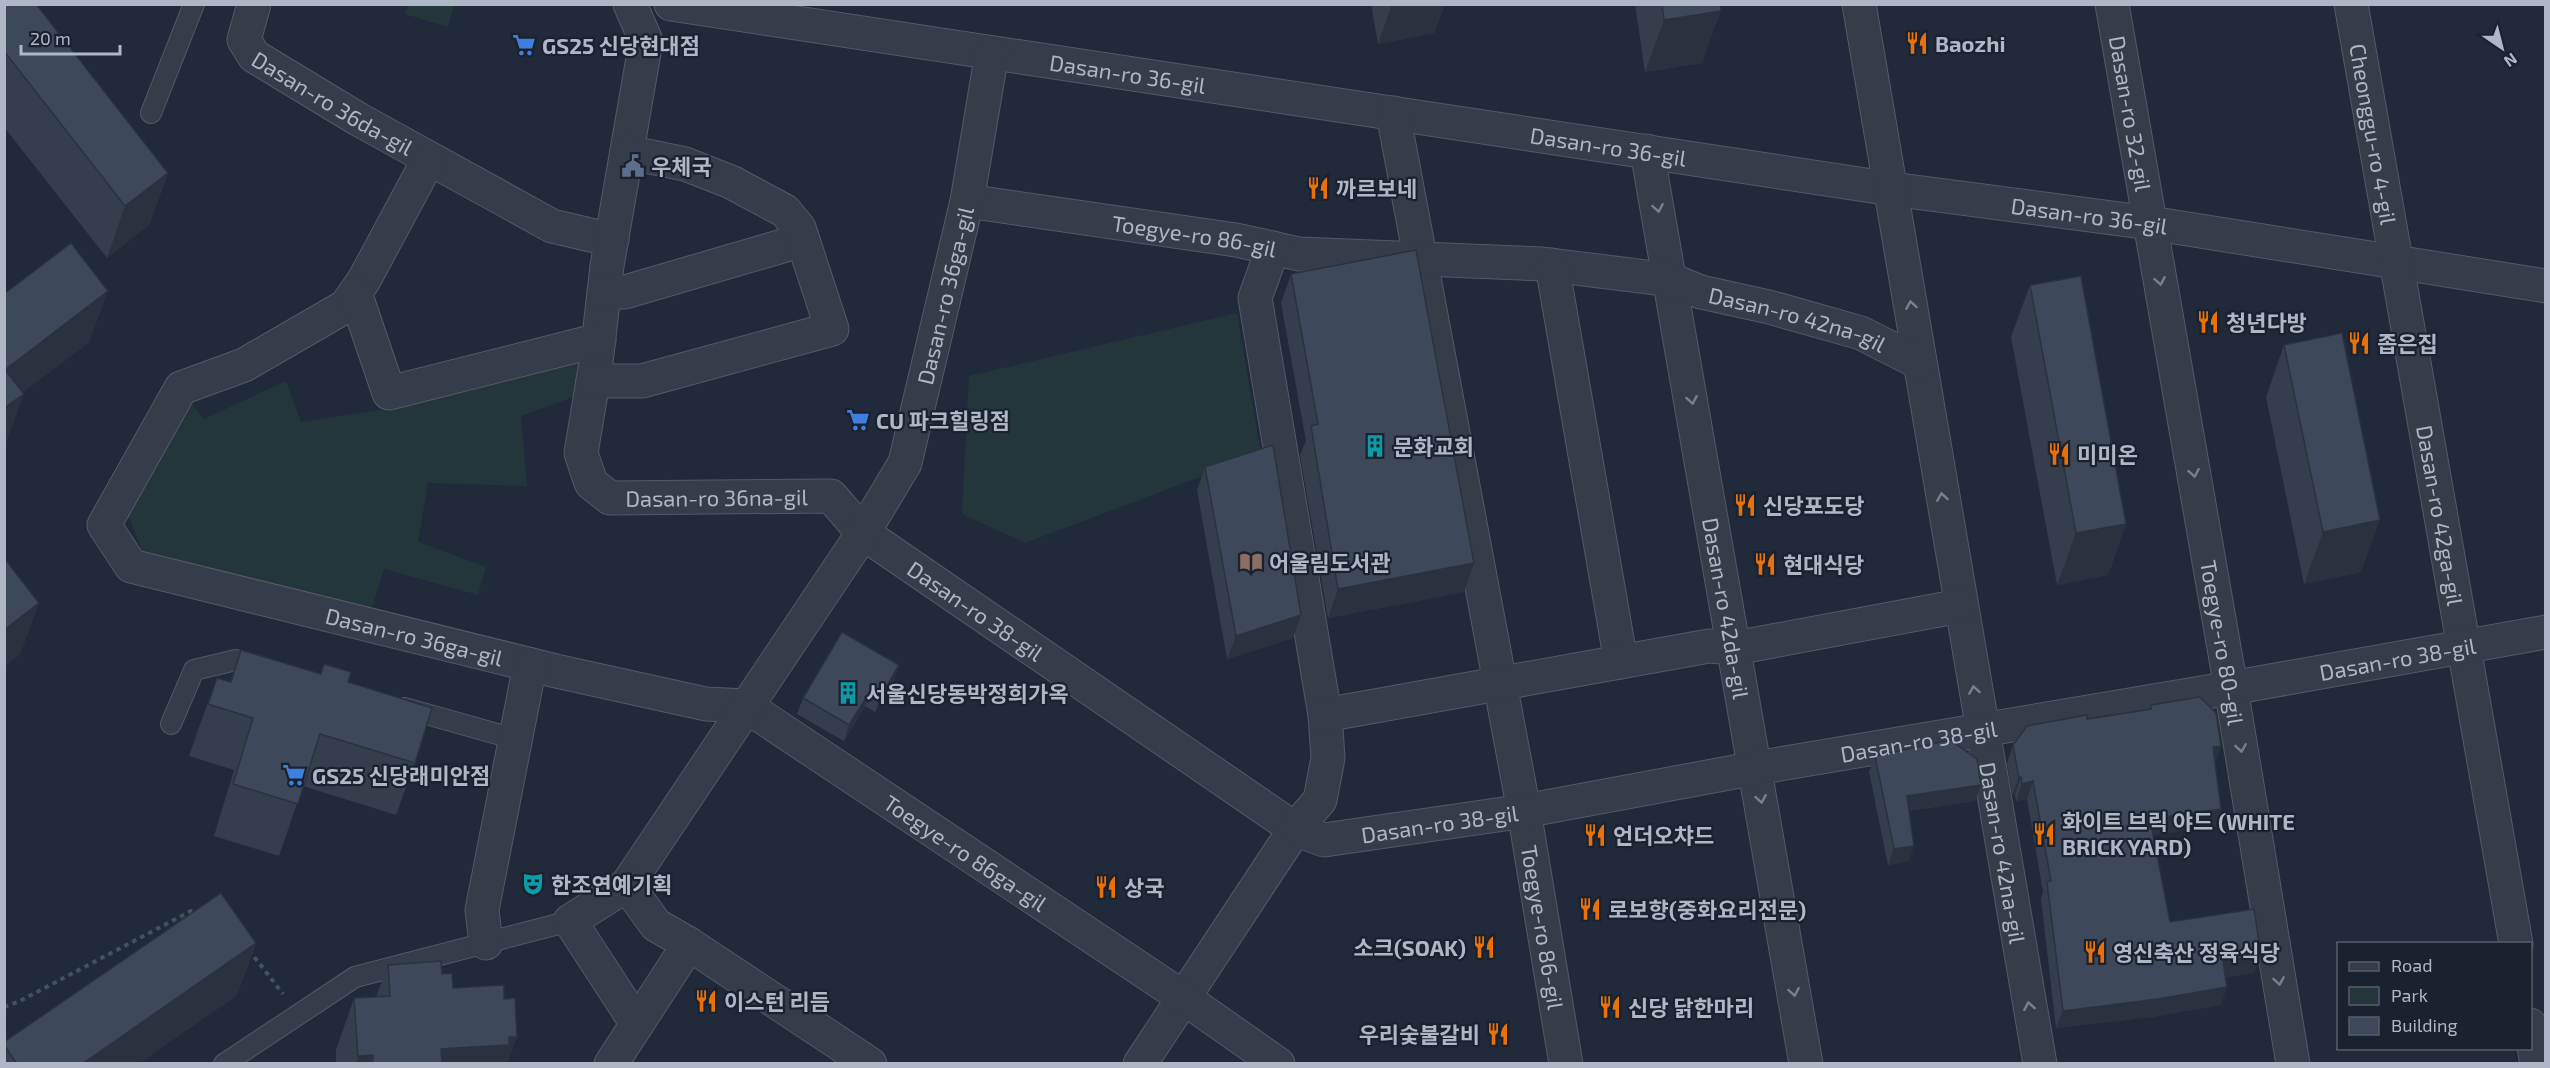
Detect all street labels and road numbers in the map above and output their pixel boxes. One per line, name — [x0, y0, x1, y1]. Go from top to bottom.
street label: Dasan-ro 32-gil — [2105, 34, 2157, 194]
street label: Cheonggu-ro 4-gil — [2345, 42, 2403, 227]
street label: Dasan-ro 36da-gil — [248, 45, 418, 160]
street label: Dasan-ro 36-gil — [1048, 49, 1208, 98]
street label: Dasan-ro 36-gil — [1528, 121, 1689, 171]
street label: Dasan-ro 36-gil — [2010, 192, 2170, 239]
street label: Dasan-ro 36ga-gil — [911, 203, 978, 387]
street label: Toegye-ro 86-gil — [1110, 209, 1280, 262]
street label: Dasan-ro 42na-gil — [1706, 281, 1891, 357]
street label: Dasan-ro 42ga-gil — [2412, 423, 2469, 608]
street label: Dasan-ro 36na-gil — [625, 483, 808, 511]
street label: Dasan-ro 42da-gil — [1698, 516, 1755, 701]
street label: Dasan-ro 38-gil — [903, 555, 1049, 666]
street label: Toegye-ro 80-gil — [2196, 558, 2250, 727]
street label: Dasan-ro 36ga-gil — [323, 602, 506, 671]
street label: Dasan-ro 38-gil — [2317, 632, 2478, 685]
street label: Dasan-ro 38-gil — [1838, 715, 1999, 767]
street label: Dasan-ro 42na-gil — [1975, 760, 2032, 946]
street label: Toegye-ro 86ga-gil — [879, 789, 1053, 916]
street label: Dasan-ro 38-gil — [1359, 799, 1520, 847]
street label: Toegye-ro 86-gil — [1517, 843, 1570, 1012]

